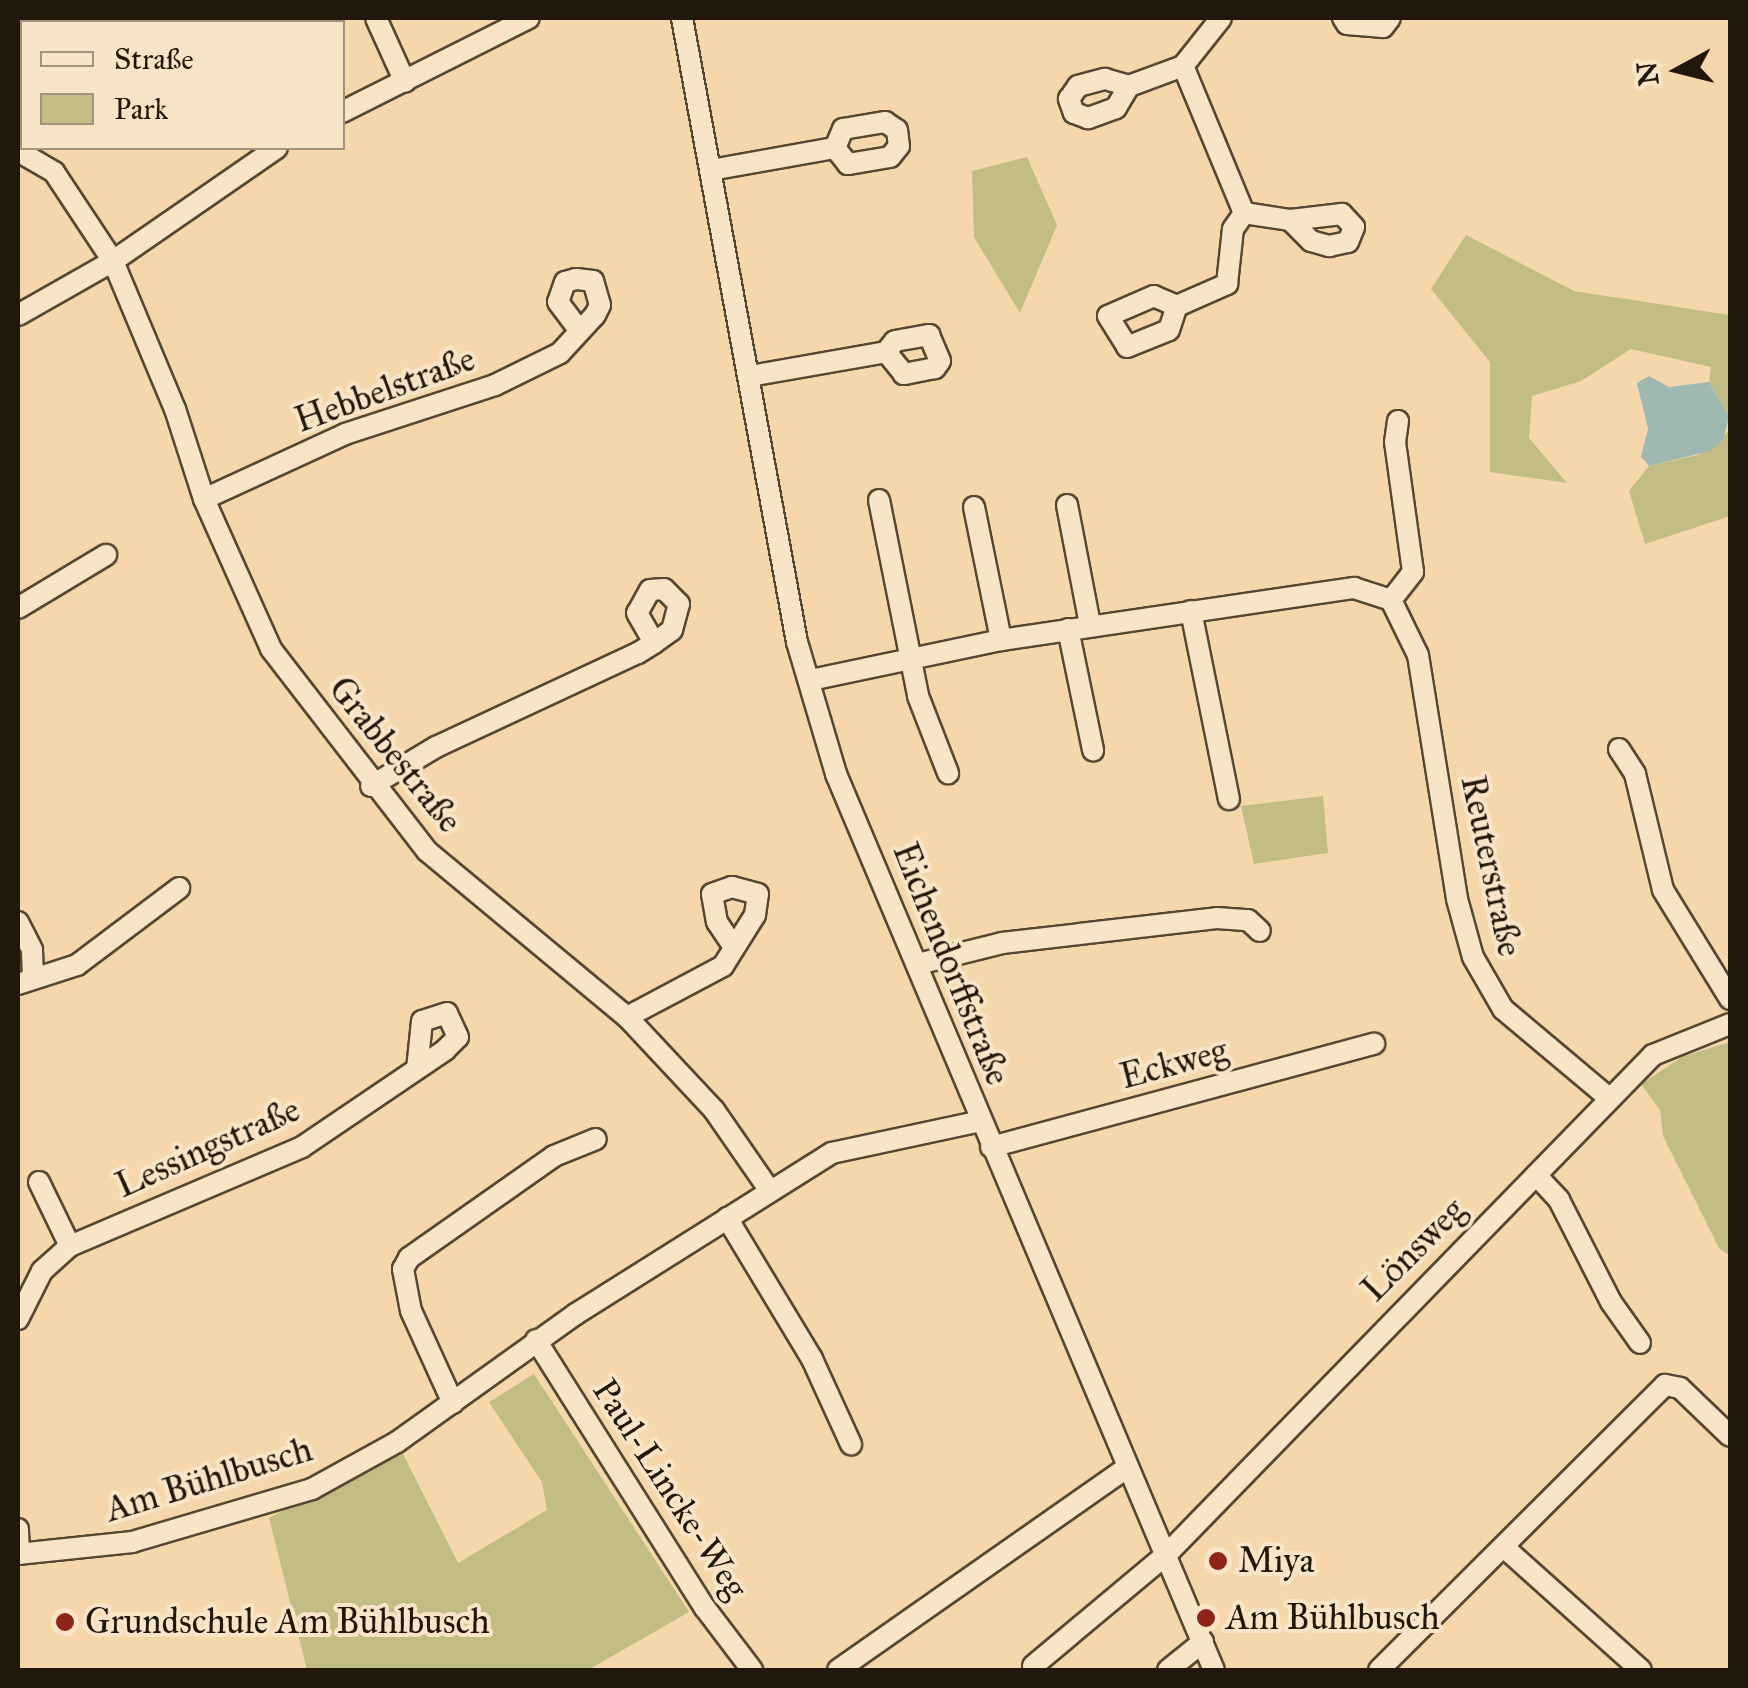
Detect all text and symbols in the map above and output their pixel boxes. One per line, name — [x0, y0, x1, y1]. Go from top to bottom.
legend — [20, 20, 345, 150]
north arrow — [1628, 20, 1728, 120]
text: Straße — [114, 41, 194, 77]
text: N — [1629, 60, 1667, 88]
text: Park — [114, 91, 168, 127]
street label: Hebbelstraße — [289, 338, 481, 442]
street label: Grabbestraße — [320, 669, 470, 841]
street label: Reuterstraße — [1451, 772, 1531, 960]
street label: Eichendorffstraße — [883, 837, 1019, 1091]
street label: Eckweg — [1116, 1030, 1232, 1098]
street label: Lessingstraße — [110, 1089, 306, 1207]
street label: Lönsweg — [1354, 1190, 1474, 1310]
street label: Paul-Lincke-Weg — [583, 1371, 757, 1607]
street label: Am Bühlbusch — [101, 1429, 317, 1531]
place label: Miya — [1238, 1540, 1314, 1582]
marker: Miya — [1207, 1550, 1229, 1572]
place label: Am Bühlbusch — [1226, 1597, 1440, 1639]
place label: Grundschule Am Bühlbusch — [85, 1601, 490, 1643]
marker: Am Bühlbusch — [1195, 1607, 1217, 1629]
marker: Grundschule Am Bühlbusch — [54, 1611, 76, 1633]

